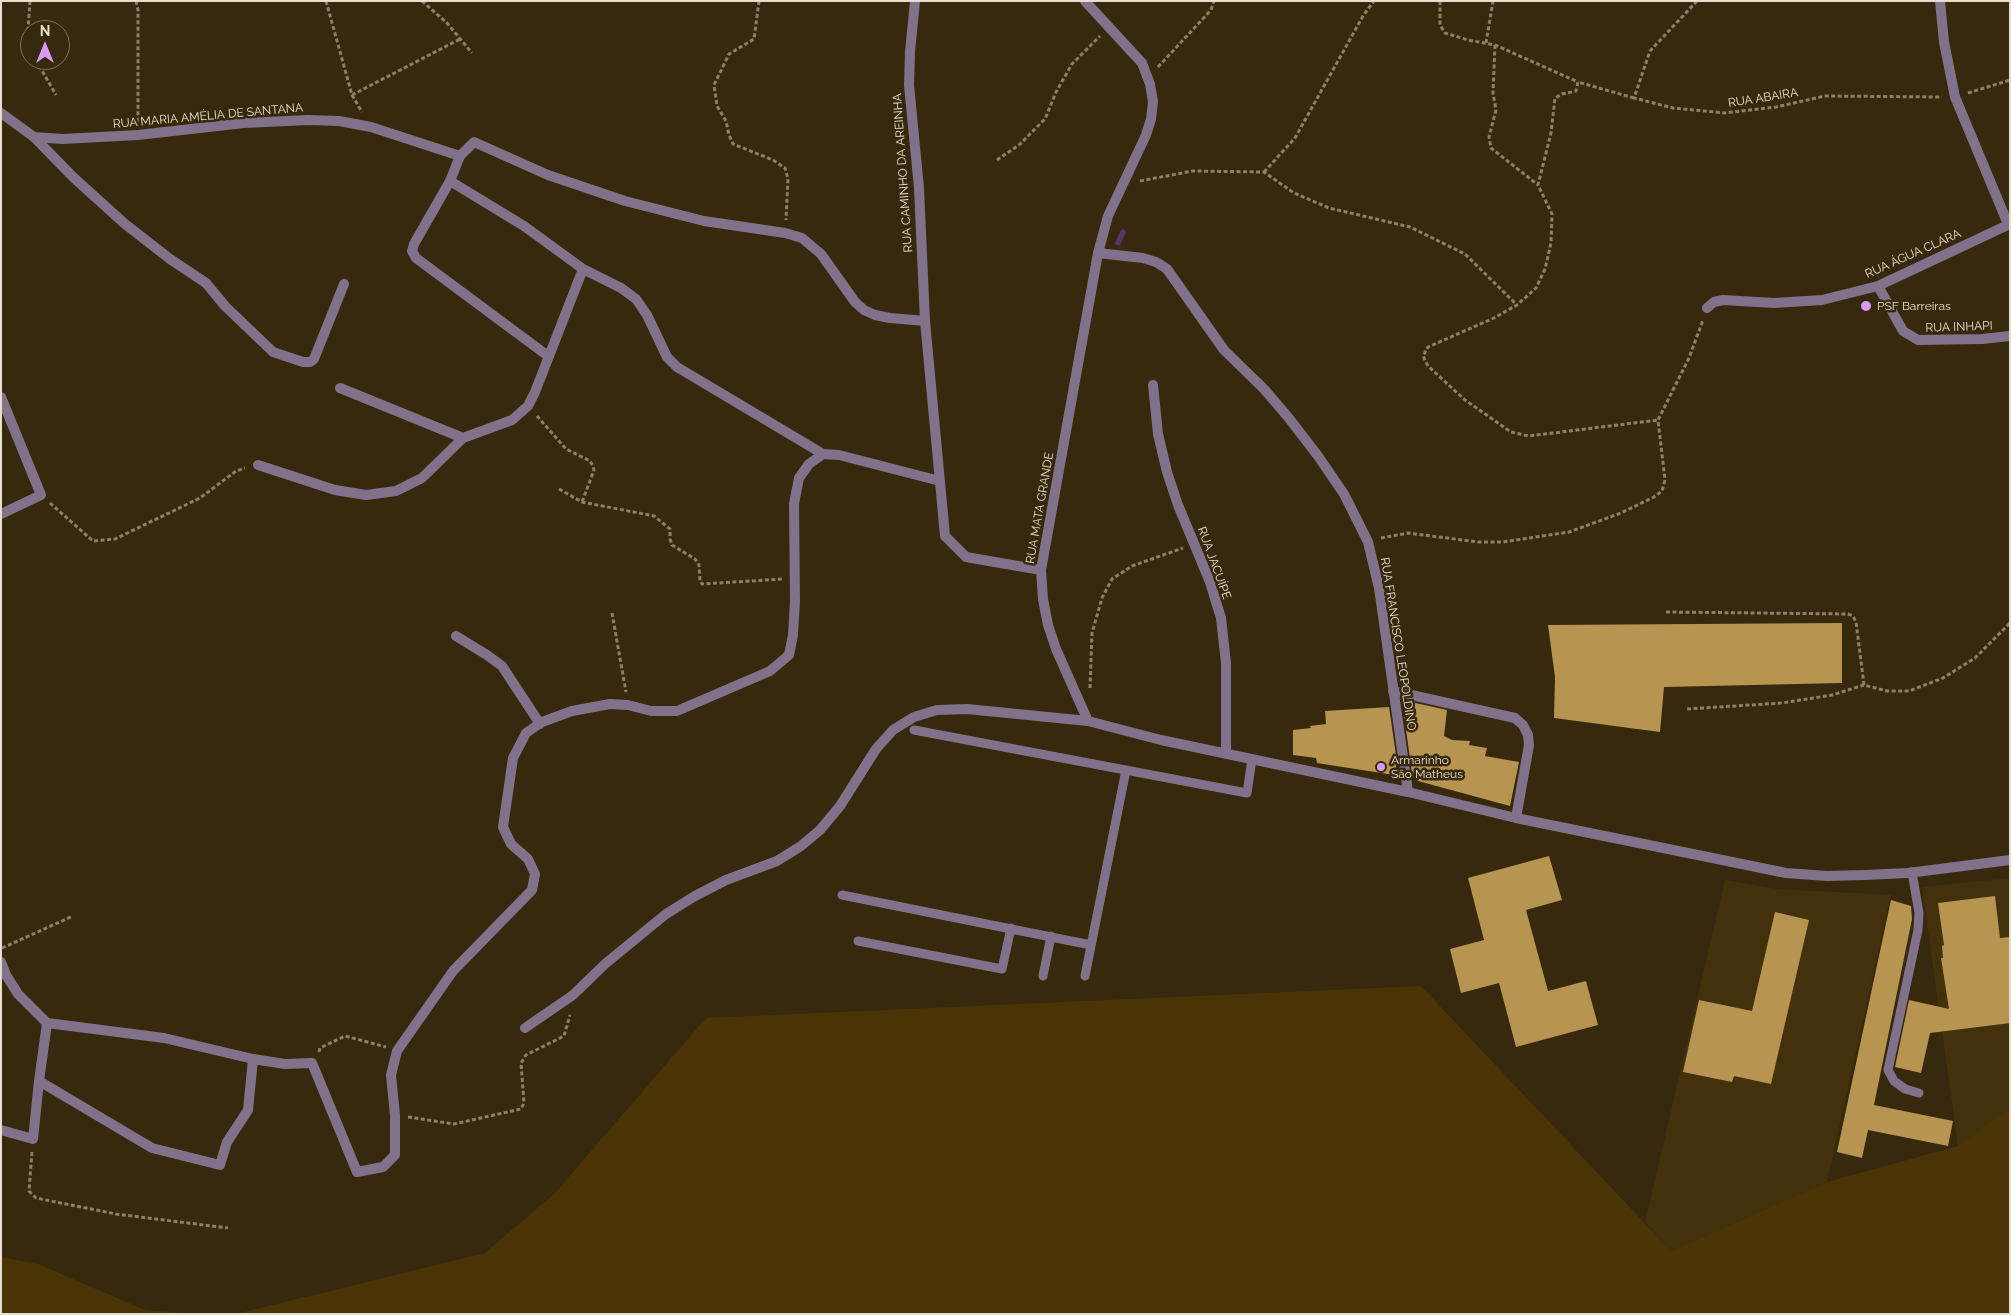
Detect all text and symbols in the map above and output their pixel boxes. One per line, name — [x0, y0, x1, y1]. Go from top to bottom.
north arrow — [20, 20, 70, 70]
text: N — [40, 23, 50, 39]
street label: RUA ABAIRA — [1727, 85, 1799, 111]
street label: RUA CAMINHO DA AREINHA — [890, 93, 916, 253]
street label: RUA MARIA AMÉLIA DE SANTANA — [112, 101, 304, 131]
street label: RUA ÁGUA CLARA — [1863, 226, 1963, 282]
marker: PSF Barreiras — [1859, 299, 1873, 313]
place label: PSF Barreiras — [1877, 299, 1951, 313]
street label: RUA INHAPI — [1925, 319, 1993, 335]
street label: RUA MATA GRANDE — [1023, 451, 1057, 565]
street label: RUA JACUÍPE — [1194, 525, 1234, 601]
street label: RUA FRANCISCO LEOPOLDINO — [1377, 556, 1419, 732]
place label: Armarinho São Matheus — [1391, 753, 1463, 781]
marker: Armarinho São Matheus — [1375, 761, 1387, 773]

